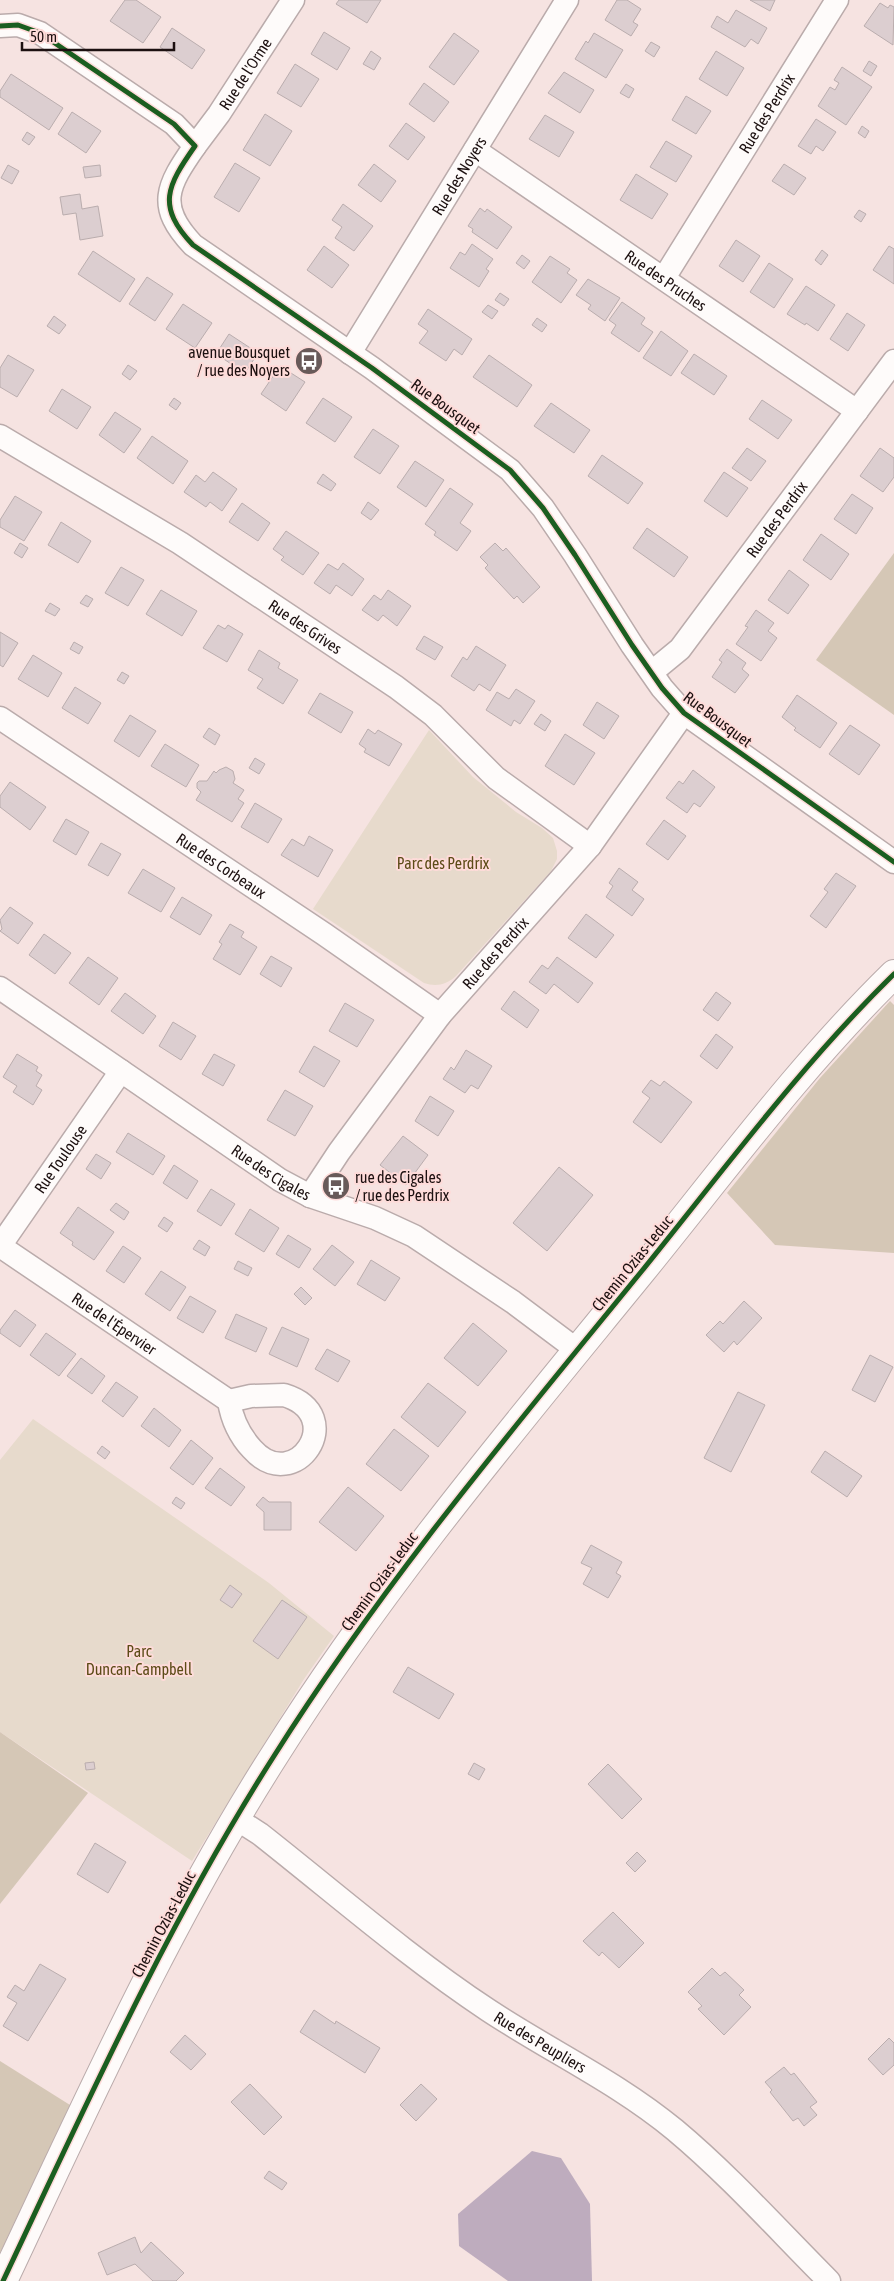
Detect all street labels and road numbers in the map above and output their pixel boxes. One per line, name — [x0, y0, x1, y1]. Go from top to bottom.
street label: Rue de l'Orme — [215, 34, 275, 113]
street label: Rue des Perdrix — [735, 70, 798, 156]
street label: Rue des Noyers — [428, 133, 490, 218]
street label: Rue des Pruches — [621, 246, 710, 315]
street label: Rue Bousquet — [407, 375, 484, 438]
street label: Rue des Perdrix — [742, 477, 811, 561]
street label: Rue des Grives — [265, 596, 346, 658]
street label: Rue Bousquet — [680, 687, 756, 752]
street label: Rue des Corbeaux — [173, 829, 270, 902]
street label: Rue des Perdrix — [459, 913, 532, 993]
street label: Rue Toulouse — [30, 1121, 90, 1196]
street label: Rue des Cigales — [228, 1141, 314, 1204]
street label: Chemin Ozias-Leduc — [588, 1211, 676, 1314]
street label: Rue de l'Épervier — [69, 1288, 160, 1358]
street label: Chemin Ozias-Leduc — [337, 1528, 421, 1634]
street label: Chemin Ozias-Leduc — [127, 1868, 199, 1980]
street label: Rue des Peupliers — [491, 2008, 590, 2076]

